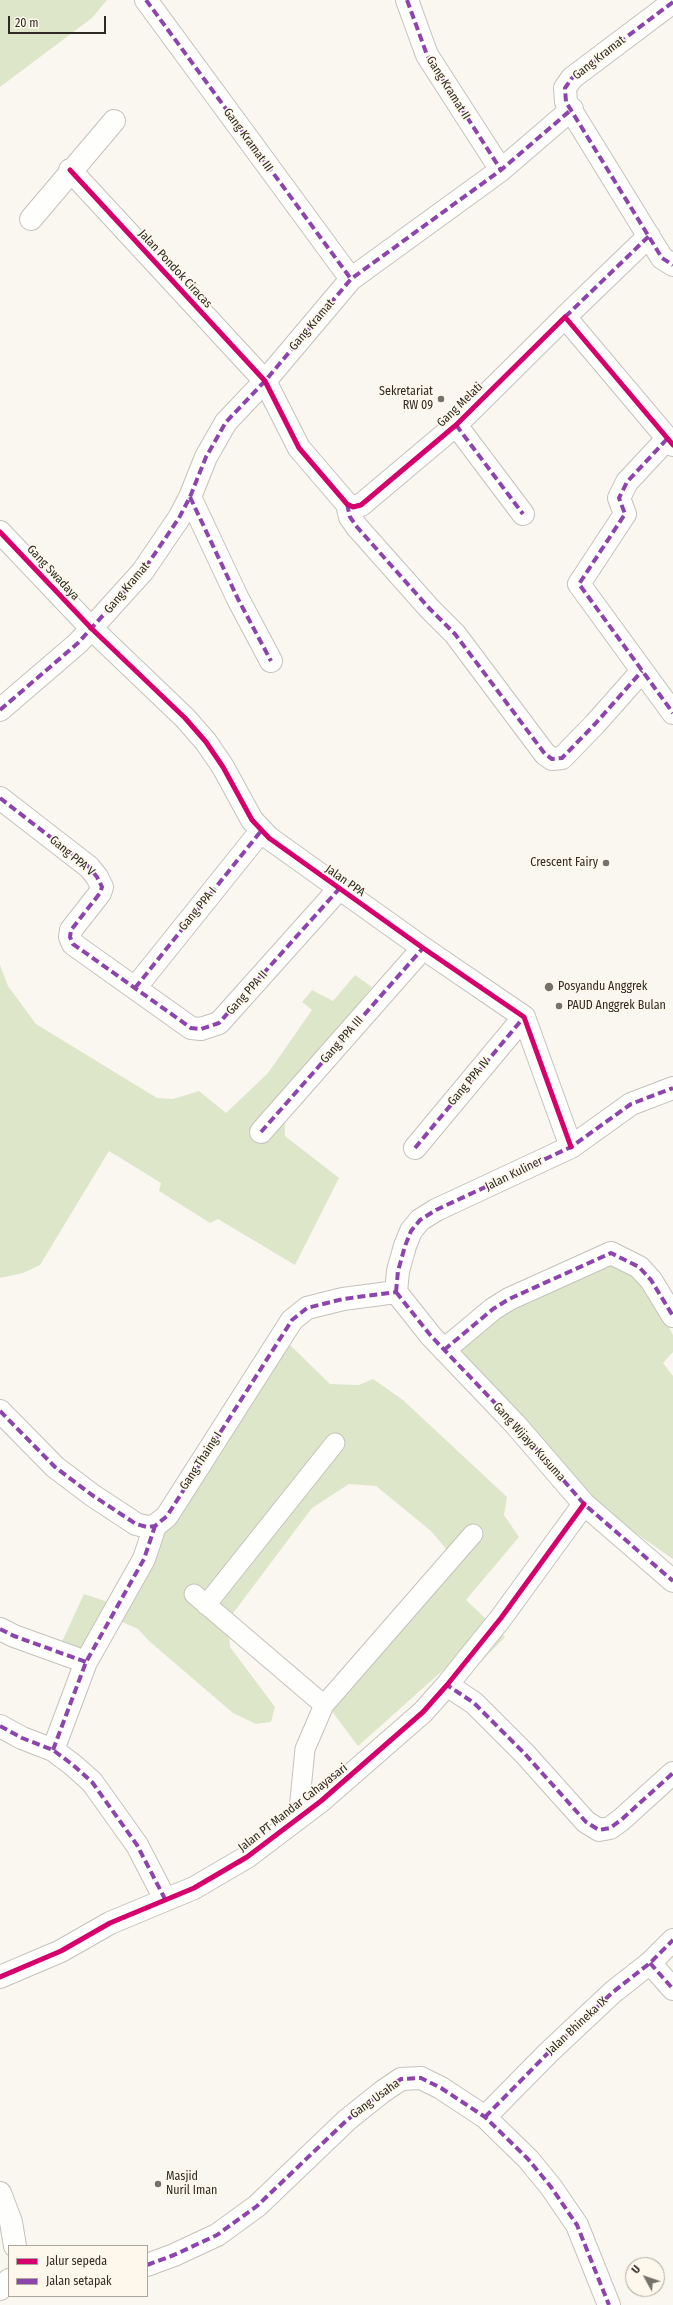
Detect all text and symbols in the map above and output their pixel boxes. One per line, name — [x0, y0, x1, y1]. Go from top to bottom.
scale bar — [10, 8, 108, 34]
text: 20 m — [15, 16, 39, 30]
street label: Gang Kramat — [570, 33, 628, 83]
street label: Gang Kramat II — [423, 54, 473, 122]
street label: Gang Kramat III — [220, 105, 276, 175]
street label: Jalan Pondok Ciracas — [135, 227, 215, 311]
street label: Gang Kramat — [286, 296, 338, 354]
street label: Gang Melati — [434, 380, 486, 430]
place label: Sekretariat RW 09 — [379, 385, 433, 413]
marker: Sekretariat RW 09 — [436, 394, 446, 404]
street label: Gang Swadaya — [24, 542, 82, 604]
street label: Gang Kramat — [101, 559, 153, 617]
street label: Gang PPA V — [46, 833, 98, 879]
place label: Crescent Fairy — [530, 856, 598, 870]
marker: Crescent Fairy — [601, 858, 611, 868]
street label: Jalan PPA — [322, 862, 368, 900]
street label: Gang PPA I — [176, 884, 220, 934]
street label: Gang PPA II — [223, 968, 271, 1018]
place label: Posyandu Anggrek — [558, 980, 647, 994]
marker: Posyandu Anggrek — [543, 981, 555, 993]
place label: PAUD Anggrek Bulan — [567, 999, 666, 1013]
marker: PAUD Anggrek Bulan — [554, 1001, 564, 1011]
street label: Gang PPA III — [318, 1013, 366, 1067]
street label: Gang PPA IV — [445, 1055, 493, 1109]
street label: Jalan Kuliner — [483, 1154, 545, 1194]
street label: Gang Wijaya Kusuma — [490, 1400, 568, 1484]
street label: Gang Thaing I — [177, 1429, 225, 1493]
street label: Jalan PT Mandar Cahayasari — [236, 1761, 350, 1855]
street label: Jalan Bhineka IX — [543, 1994, 611, 2058]
street label: Gang Usaha — [347, 2076, 403, 2122]
place label: Masjid Nuril Iman — [166, 2170, 217, 2198]
marker: Masjid Nuril Iman — [153, 2179, 163, 2189]
legend — [8, 2245, 148, 2297]
text: Jalur sepeda — [46, 2254, 107, 2268]
north arrow — [625, 2257, 665, 2297]
text: U — [629, 2263, 643, 2276]
text: Jalan setapak — [46, 2274, 112, 2288]

